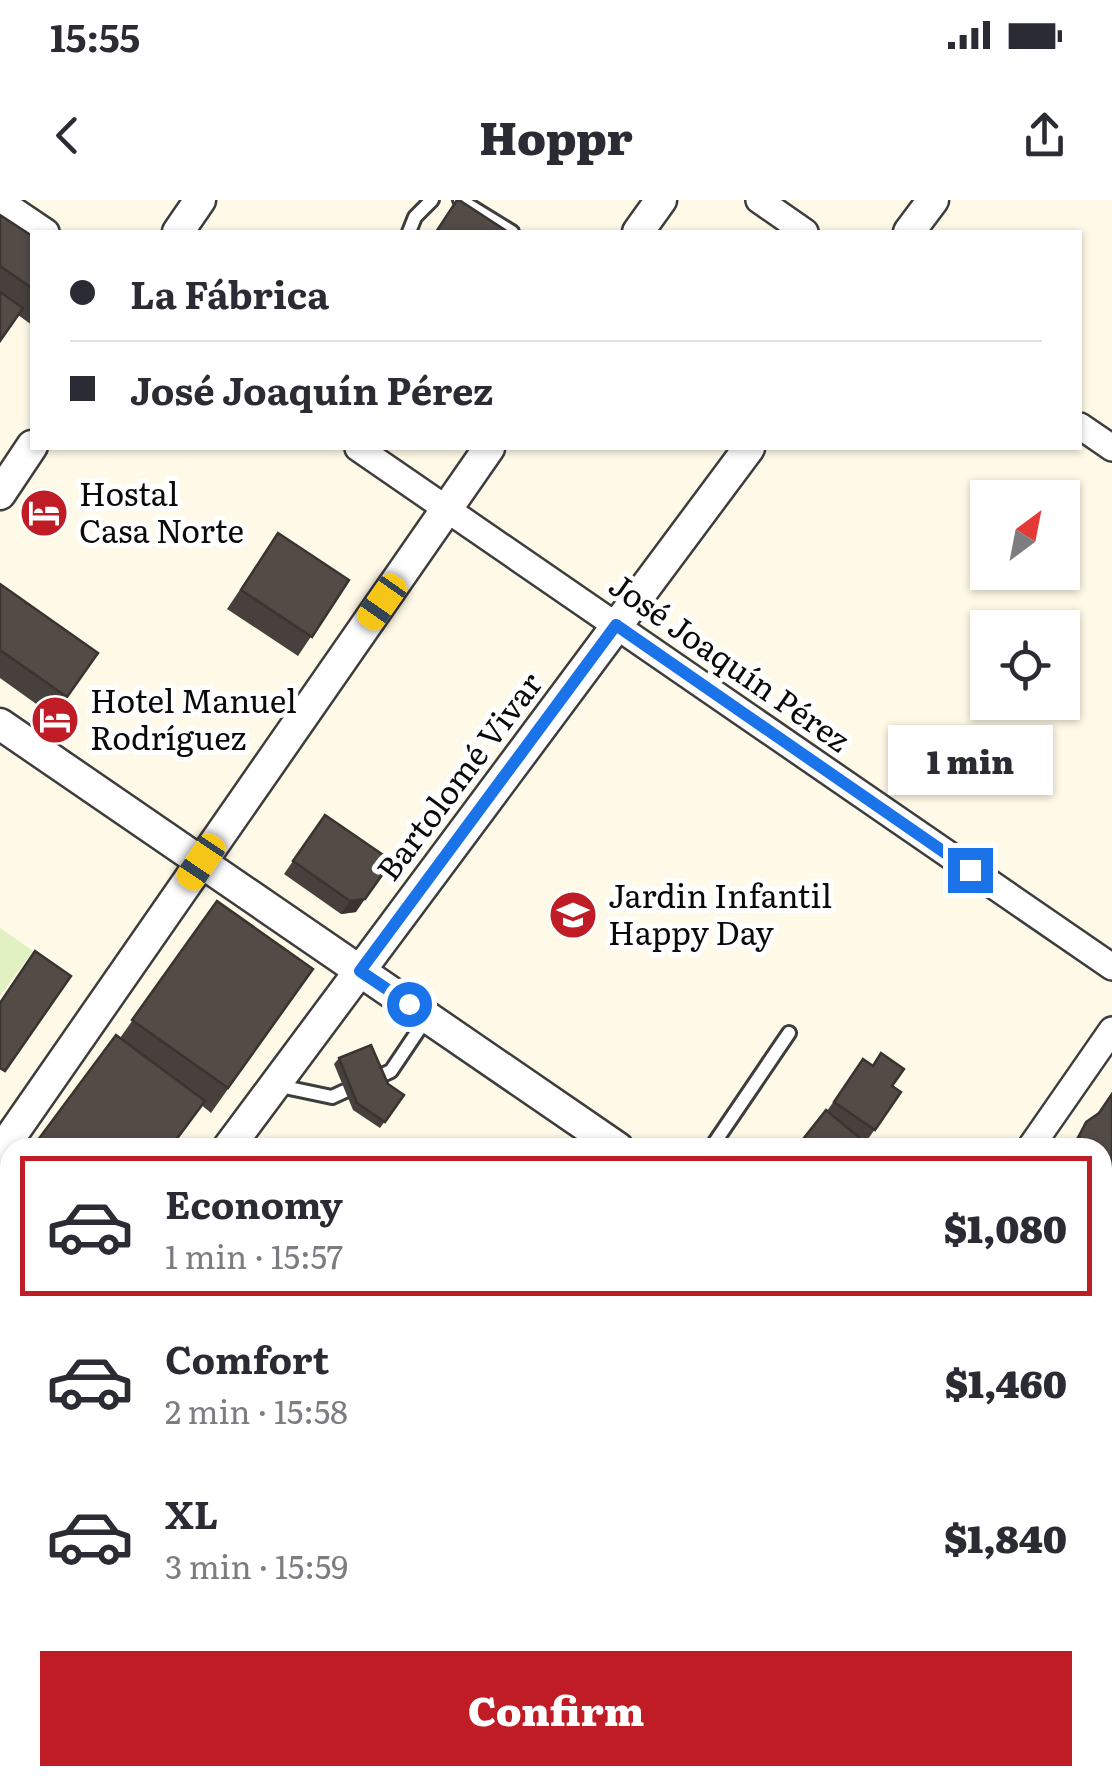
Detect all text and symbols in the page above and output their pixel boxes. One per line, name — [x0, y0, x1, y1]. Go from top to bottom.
text: 15:55 — [50, 7, 140, 64]
text: Hoppr — [479, 102, 633, 169]
icon: back — [40, 108, 95, 163]
icon: share — [1017, 108, 1072, 163]
text: La Fábrica — [130, 264, 329, 321]
text: José Joaquín Pérez — [130, 360, 493, 417]
place label: Hostal Casa Norte — [79, 468, 244, 553]
north arrow — [970, 480, 1080, 590]
map controls — [970, 480, 1080, 720]
hotel icon: Hostal Casa Norte — [18, 487, 70, 539]
street label: José Joaquín Pérez — [600, 559, 861, 762]
car — [353, 569, 411, 635]
button: locate — [970, 610, 1080, 720]
street label: Bartolomé Vivar — [363, 661, 552, 890]
place label: Hotel Manuel Rodríguez — [90, 675, 297, 760]
hotel icon: Hotel Manuel Rodríguez — [29, 694, 81, 746]
callout: 1 min — [888, 725, 1052, 795]
text: 1 min — [927, 736, 1014, 784]
car — [172, 829, 230, 895]
route end — [948, 848, 993, 893]
place label: Jardin Infantil Happy Day — [608, 870, 832, 955]
school or university icon: Jardin Infantil Happy Day — [547, 889, 599, 941]
route start — [387, 982, 432, 1027]
text: Economy — [165, 1174, 343, 1231]
icon: car — [45, 1181, 135, 1271]
text: $1,080 — [944, 1198, 1067, 1255]
text: 1 min · 15:57 — [165, 1231, 343, 1279]
text: Comfort — [165, 1329, 329, 1386]
icon: car — [45, 1336, 135, 1426]
text: $1,460 — [945, 1353, 1067, 1410]
text: 2 min · 15:58 — [165, 1386, 348, 1434]
text: XL — [165, 1484, 218, 1541]
icon: car — [45, 1491, 135, 1581]
text: $1,840 — [944, 1508, 1067, 1565]
text: 3 min · 15:59 — [165, 1541, 348, 1589]
button: Confirm — [40, 1651, 1072, 1766]

